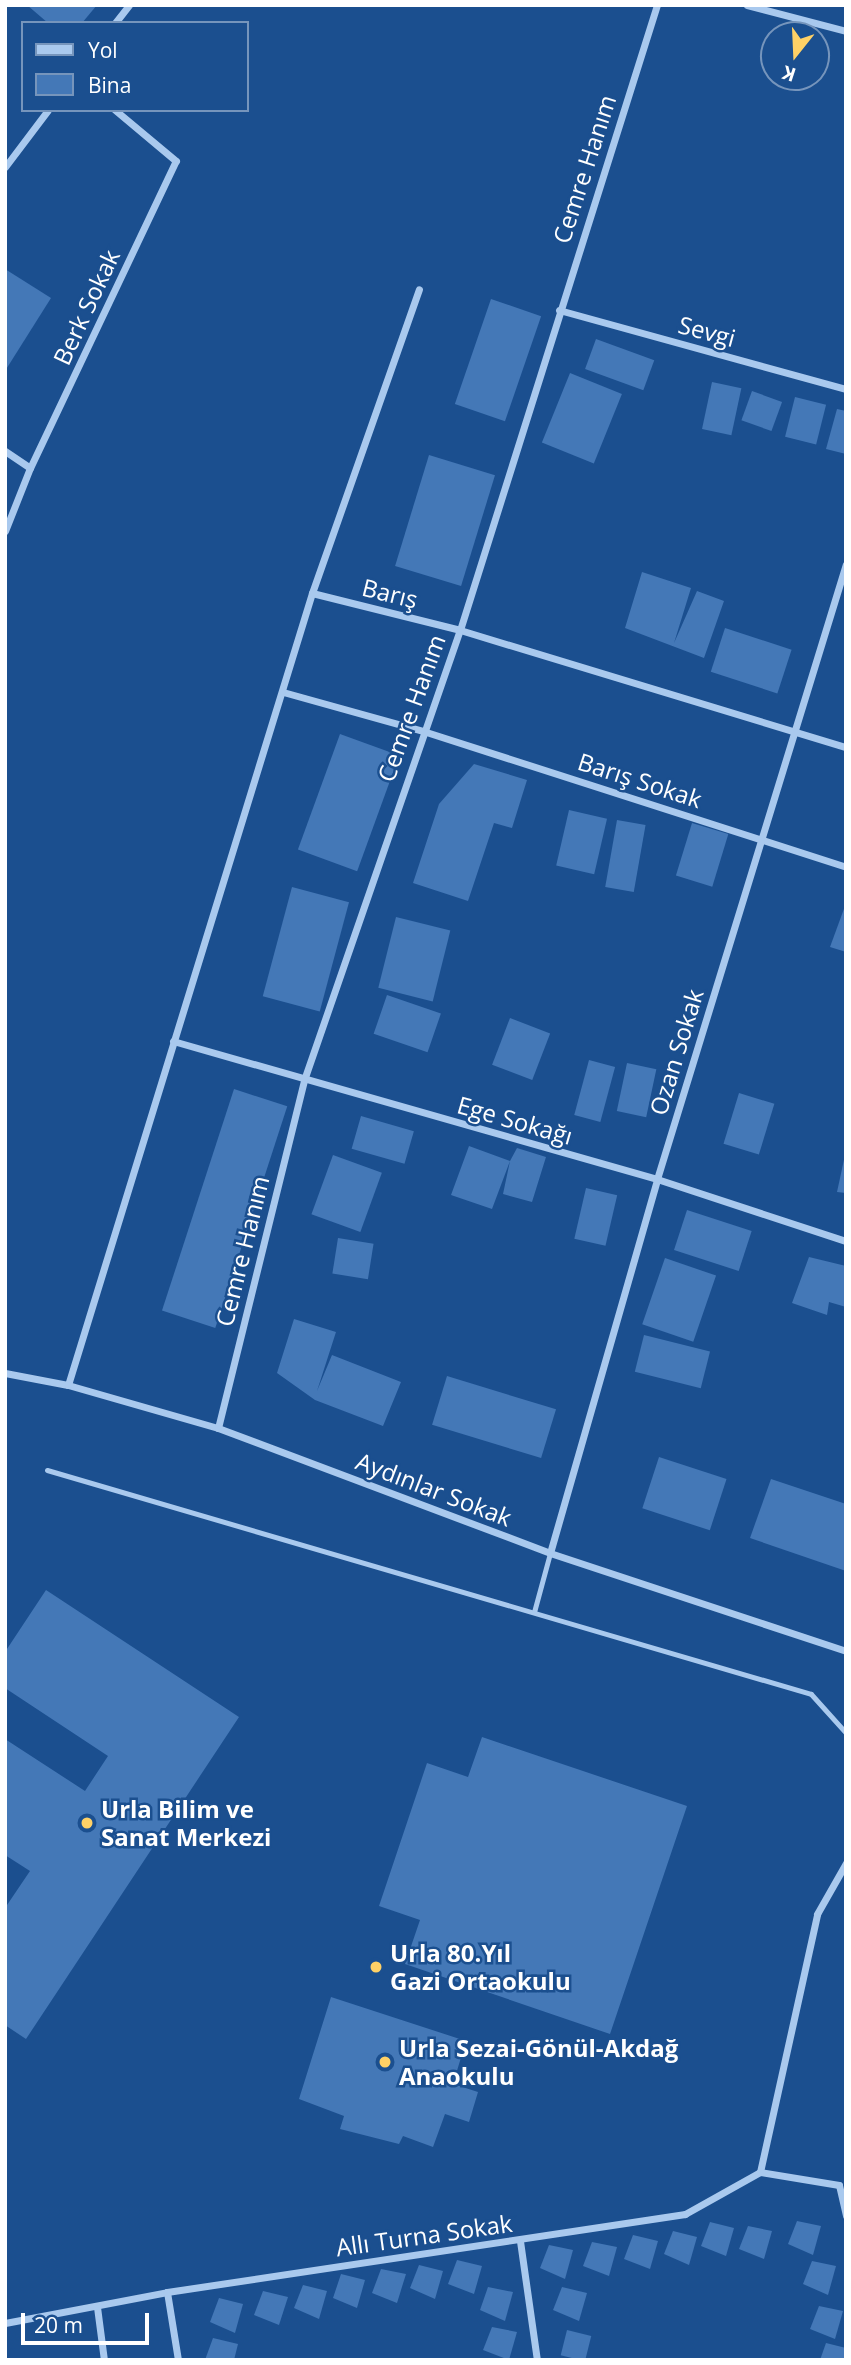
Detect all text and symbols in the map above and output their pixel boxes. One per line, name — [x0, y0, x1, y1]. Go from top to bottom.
legend — [21, 21, 248, 112]
north arrow — [760, 21, 830, 91]
text: Yol — [88, 36, 118, 64]
text: K — [779, 60, 799, 88]
text: Bina — [88, 71, 131, 99]
street label: Cemre Hanım — [546, 91, 622, 247]
street label: Berk Sokak — [47, 245, 125, 369]
street label: Sevgi — [675, 310, 739, 352]
street label: Barış — [359, 572, 421, 614]
street label: Cemre Hanım — [371, 631, 451, 785]
street label: Barış Sokak — [574, 746, 706, 814]
street label: Ozan Sokak — [643, 985, 709, 1119]
street label: Ege Sokağı — [454, 1090, 576, 1150]
street label: Cemre Hanım — [209, 1173, 275, 1329]
street label: Aydınlar Sokak — [352, 1446, 516, 1532]
place label: Urla Bilim ve Sanat Merkezi — [101, 1795, 271, 1851]
marker: Urla Bilim ve Sanat Merkezi — [79, 1815, 95, 1831]
place label: Urla 80.Yıl Gazi Ortaokulu — [390, 1939, 571, 1995]
marker: Urla 80.Yıl Gazi Ortaokulu — [368, 1959, 384, 1975]
place label: Urla Sezai-Gönül-Akdağ Anaokulu — [399, 2034, 678, 2090]
marker: Urla Sezai-Gönül-Akdağ Anaokulu — [377, 2054, 393, 2070]
street label: Allı Turna Sokak — [334, 2208, 514, 2262]
scale bar — [24, 2298, 152, 2342]
text: 20 m — [34, 2311, 83, 2339]

